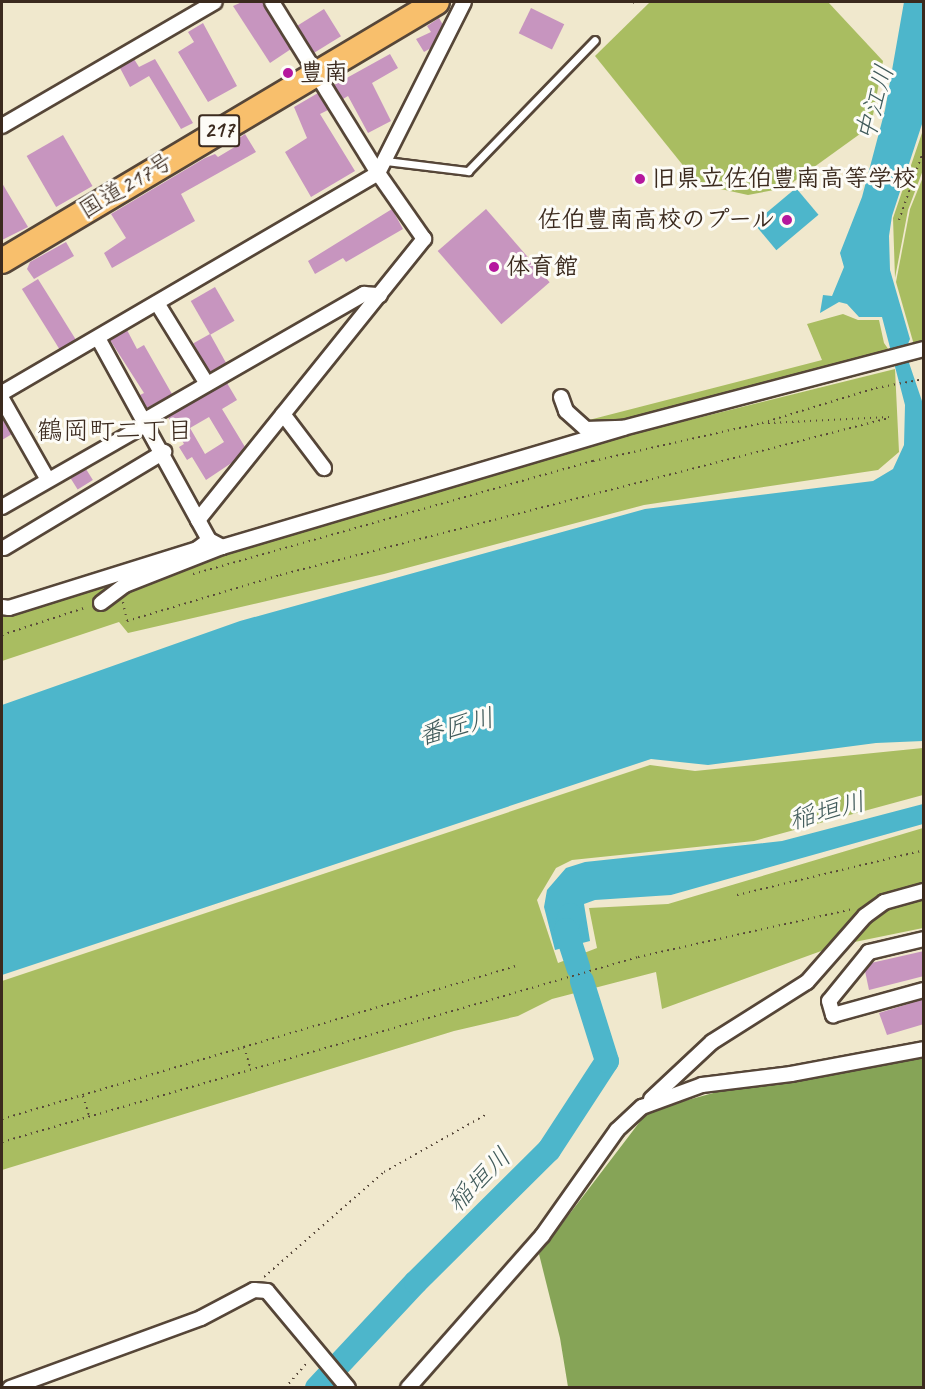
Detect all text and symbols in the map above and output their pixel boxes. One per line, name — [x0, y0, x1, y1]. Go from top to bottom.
place label: 豊南 — [300, 59, 348, 87]
water label: 中江川 — [849, 61, 901, 145]
marker: 豊南 — [281, 66, 295, 80]
road number: 217 — [198, 112, 240, 150]
street label: 国道217号 — [74, 147, 178, 225]
place label: 旧県立佐伯豊南高等学校 — [652, 165, 916, 193]
marker: 旧県立佐伯豊南高等学校 — [633, 172, 647, 186]
place label: 佐伯豊南高校のプール — [536, 206, 775, 234]
marker: 佐伯豊南高校のプール — [780, 213, 794, 227]
place label: 体育館 — [506, 253, 578, 281]
marker: 体育館 — [487, 260, 501, 274]
district label: 鶴岡町二丁目 — [37, 415, 193, 447]
water label: 番匠川 — [414, 702, 498, 752]
water label: 稲垣川 — [785, 786, 869, 836]
water label: 稲垣川 — [440, 1141, 518, 1219]

